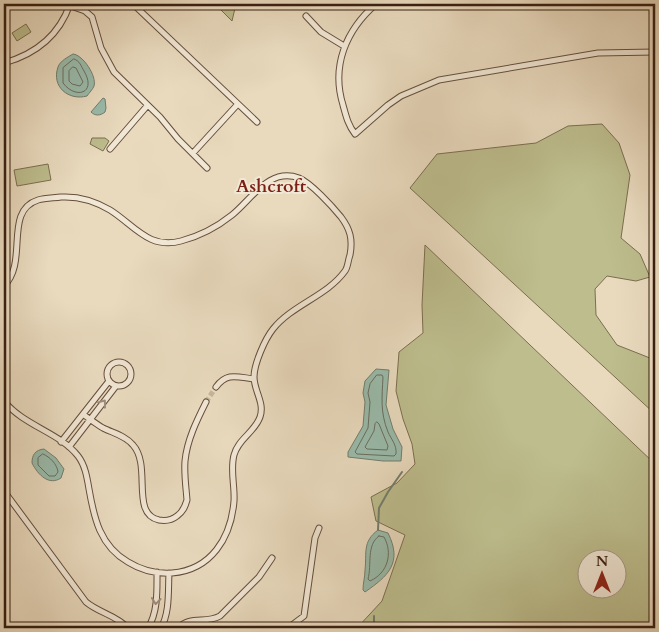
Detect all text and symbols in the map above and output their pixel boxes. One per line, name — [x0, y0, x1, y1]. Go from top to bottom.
district label: Ashcroft — [236, 174, 307, 199]
one-way arrow — [98, 400, 106, 409]
north arrow — [576, 550, 626, 600]
text: N — [596, 552, 608, 571]
one-way arrow — [151, 597, 162, 605]

